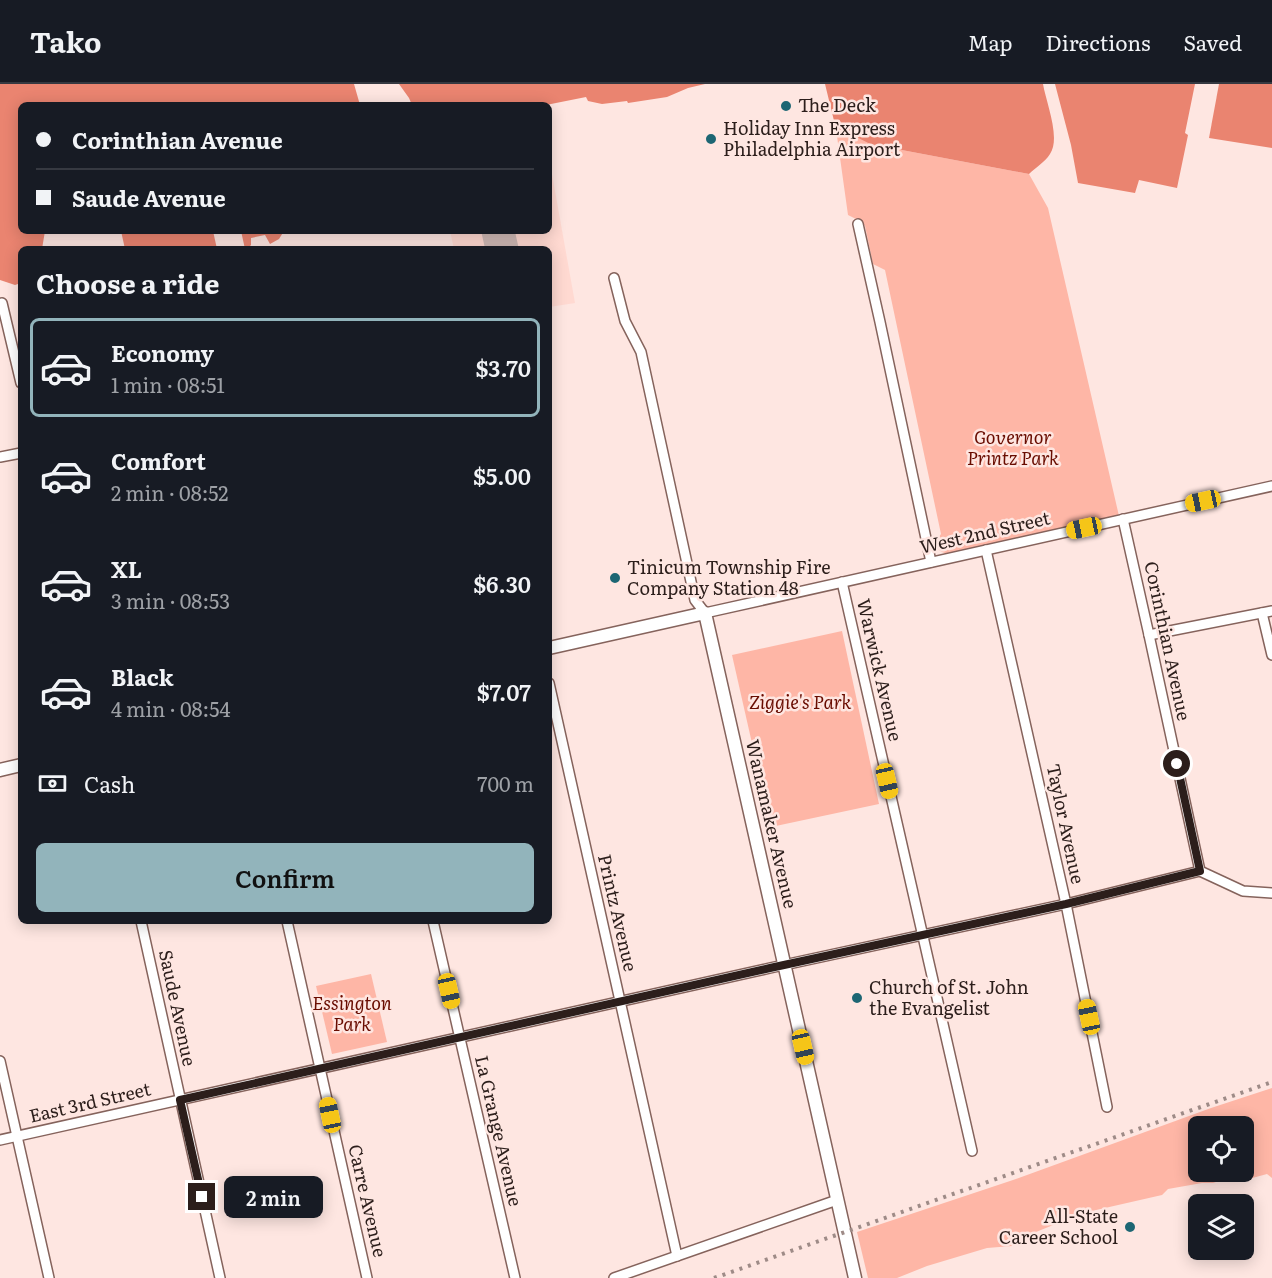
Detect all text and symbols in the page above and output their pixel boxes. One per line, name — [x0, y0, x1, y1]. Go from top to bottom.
text: Tako — [30, 20, 102, 62]
text: Map — [968, 26, 1013, 57]
text: Directions — [1046, 26, 1151, 57]
text: Saved — [1184, 26, 1242, 57]
place label: The Deck — [798, 91, 877, 118]
marker: The Deck — [779, 99, 793, 113]
place label: Holiday Inn Express Philadelphia Airport — [723, 114, 901, 162]
text: Corinthian Avenue — [72, 123, 283, 156]
marker: Holiday Inn Express Philadelphia Airport — [704, 132, 718, 146]
text: Saude Avenue — [72, 181, 226, 214]
text: Choose a ride — [36, 262, 219, 302]
text: Economy — [111, 336, 214, 369]
icon: car — [39, 341, 93, 395]
text: $3.70 — [475, 351, 531, 384]
text: 1 min · 08:51 — [111, 369, 225, 399]
park label: Governor Printz Park — [967, 423, 1059, 471]
text: Comfort — [111, 444, 206, 477]
icon: car — [39, 449, 93, 503]
text: $5.00 — [473, 459, 531, 492]
text: 2 min · 08:52 — [111, 477, 228, 507]
car — [1184, 488, 1222, 514]
street label: West 2nd Street — [917, 503, 1053, 560]
car — [1065, 515, 1103, 541]
text: XL — [111, 552, 142, 585]
place label: Tinicum Township Fire Company Station 48 — [627, 553, 830, 601]
icon: car — [39, 557, 93, 611]
street label: Corinthian Avenue — [1138, 559, 1199, 723]
text: $6.30 — [473, 567, 531, 600]
marker: Tinicum Township Fire Company Station 48 — [608, 571, 622, 585]
text: 3 min · 08:53 — [111, 585, 230, 615]
street label: Warwick Avenue — [851, 596, 910, 744]
text: Black — [111, 660, 173, 693]
icon: car — [39, 665, 93, 719]
text: $7.07 — [477, 675, 531, 708]
park label: Ziggie's Park — [749, 688, 851, 715]
text: 4 min · 08:54 — [111, 693, 230, 723]
street label: Wanamaker Avenue — [740, 736, 805, 911]
route start — [1163, 750, 1190, 777]
car — [874, 761, 900, 801]
street label: Taylor Avenue — [1041, 761, 1092, 886]
icon: cash — [36, 767, 69, 800]
text: Cash — [84, 767, 135, 800]
text: 700 m — [477, 768, 534, 798]
button: Confirm — [36, 843, 534, 912]
street label: Printz Avenue — [592, 851, 645, 974]
street label: Saude Avenue — [153, 947, 204, 1068]
car — [436, 971, 462, 1011]
place label: Church of St. John the Evangelist — [869, 973, 1029, 1021]
park label: Essington Park — [312, 989, 392, 1037]
marker: Church of St. John the Evangelist — [850, 991, 864, 1005]
car — [1076, 998, 1102, 1036]
car — [790, 1027, 816, 1067]
street label: La Grange Avenue — [469, 1053, 530, 1209]
street label: East 3rd Street — [26, 1074, 154, 1129]
car — [317, 1096, 343, 1134]
map controls — [1188, 1116, 1254, 1260]
button: locate — [1188, 1116, 1254, 1182]
street label: Carre Avenue — [342, 1142, 395, 1260]
callout: 2 min — [223, 1176, 322, 1218]
text: 2 min — [246, 1182, 301, 1212]
route end — [188, 1183, 215, 1210]
button: layers — [1188, 1194, 1254, 1260]
place label: All-State Career School — [999, 1202, 1118, 1250]
marker: All-State Career School — [1123, 1220, 1137, 1234]

